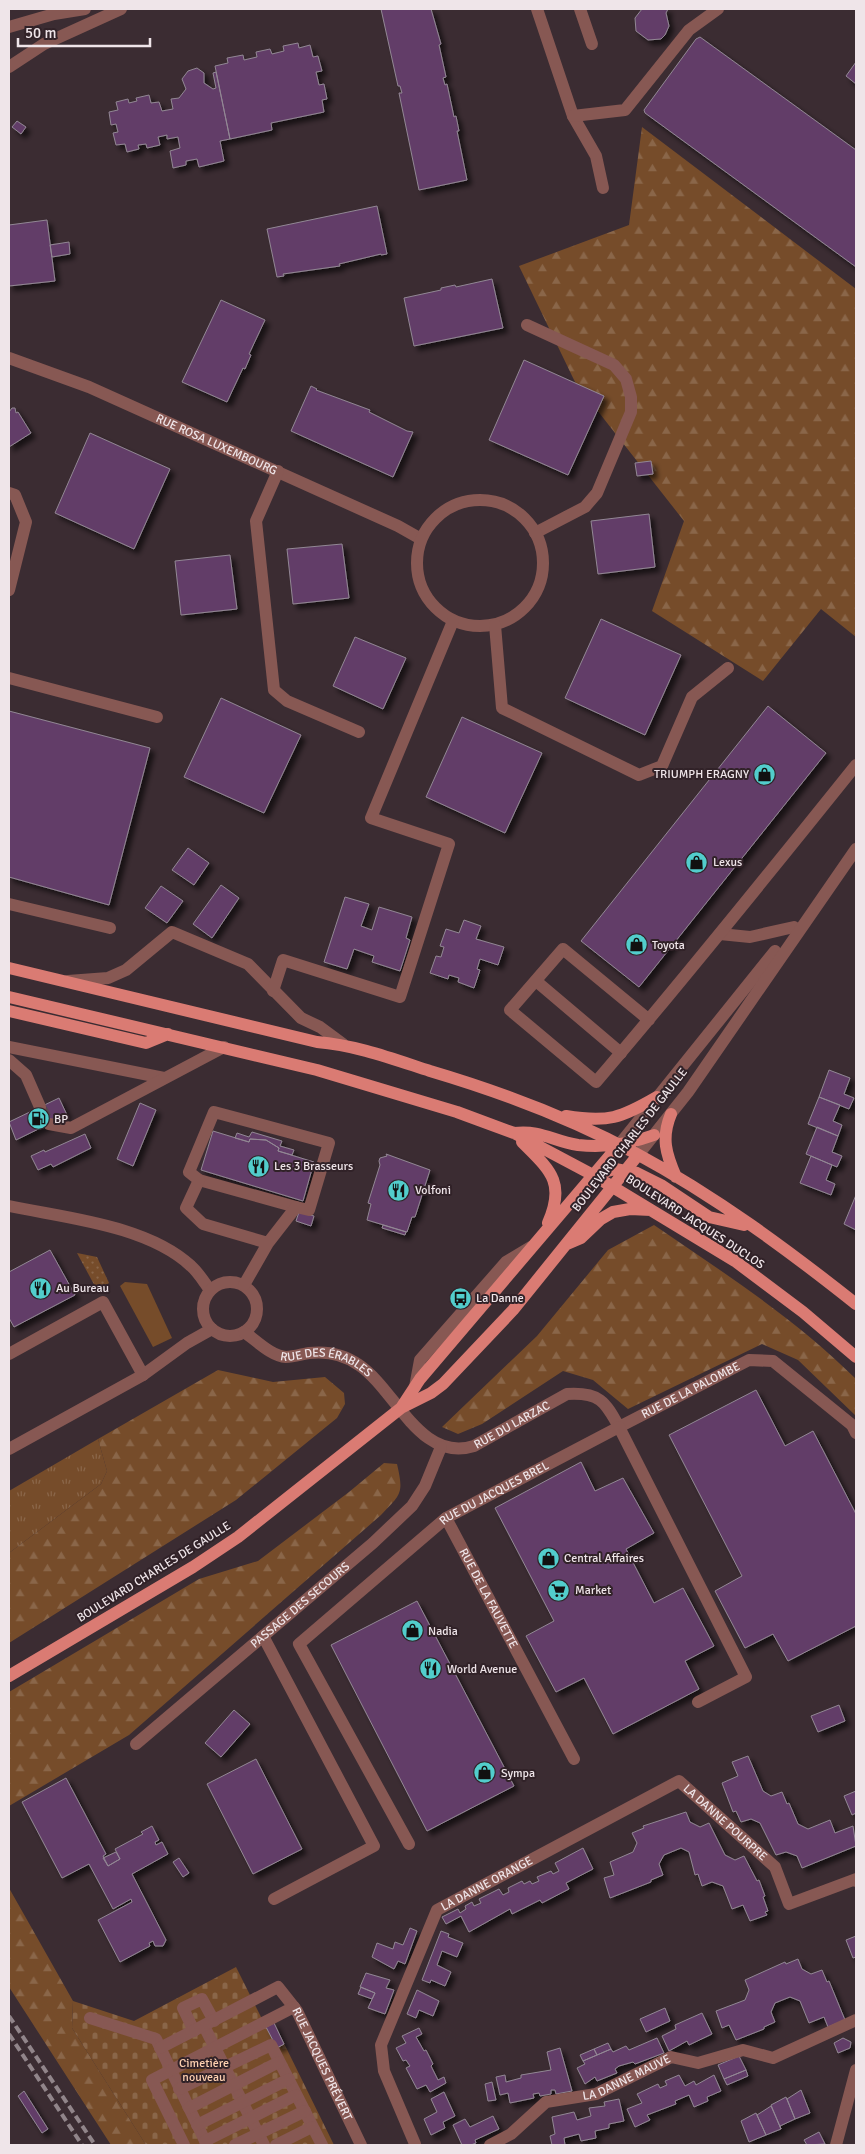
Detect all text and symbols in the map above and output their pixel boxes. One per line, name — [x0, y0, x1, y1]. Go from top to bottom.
scale bar — [18, 15, 150, 47]
text: 50 m — [25, 24, 56, 42]
street label: RUE ROSA LUXEMBOURG — [154, 411, 280, 478]
shop icon: TRIUMPH ERAGNY — [753, 762, 777, 786]
place label: TRIUMPH ERAGNY — [654, 767, 749, 782]
shop icon: Lexus — [685, 850, 709, 874]
place label: Lexus — [713, 855, 742, 870]
shop icon: Toyota — [624, 933, 648, 957]
place label: Toyota — [652, 938, 685, 953]
street label: BOULEVARD CHARLES DE GAULLE — [569, 1065, 691, 1215]
fuel station icon: BP — [26, 1107, 50, 1131]
place label: BP — [54, 1112, 68, 1127]
restaurant icon: Les 3 Brasseurs — [246, 1154, 270, 1178]
place label: Les 3 Brasseurs — [274, 1159, 353, 1174]
street label: BOULEVARD JACQUES DUCLOS — [623, 1172, 767, 1273]
restaurant icon: Volfoni — [387, 1178, 411, 1202]
place label: Volfoni — [415, 1183, 451, 1198]
restaurant icon: Au Bureau — [28, 1276, 52, 1300]
place label: Au Bureau — [56, 1281, 109, 1296]
bus stop icon: La Danne — [448, 1286, 472, 1310]
place label: La Danne — [476, 1291, 524, 1306]
street label: RUE DES ÉRABLES — [279, 1345, 376, 1380]
street label: RUE DE LA PALOMBE — [639, 1358, 743, 1422]
street label: RUE DU LARZAC — [471, 1398, 553, 1452]
street label: RUE DU JACQUES BREL — [436, 1458, 551, 1528]
street label: BOULEVARD CHARLES DE GAULLE — [74, 1518, 234, 1626]
street label: RUE DE LA FAUVETTE — [456, 1546, 521, 1651]
shop icon: Central Affaires — [536, 1546, 560, 1570]
place label: Central Affaires — [564, 1551, 644, 1566]
street label: PASSAGE DES SECOURS — [247, 1558, 353, 1651]
supermarket icon: Market — [547, 1578, 571, 1602]
place label: Market — [575, 1583, 611, 1598]
shop icon: Nadia — [400, 1619, 424, 1643]
place label: Nadia — [428, 1624, 458, 1639]
restaurant icon: World Avenue — [419, 1657, 443, 1681]
place label: World Avenue — [447, 1662, 517, 1677]
shop icon: Sympa — [473, 1761, 497, 1785]
place label: Sympa — [501, 1766, 535, 1781]
street label: LA DANNE POURPRE — [680, 1781, 771, 1864]
street label: LA DANNE ORANGE — [438, 1853, 535, 1914]
street label: RUE JACQUES PRÉVERT — [289, 2005, 356, 2123]
street label: LA DANNE MAUVE — [582, 2051, 673, 2104]
park label: Cimetière nouveau — [179, 2056, 229, 2085]

